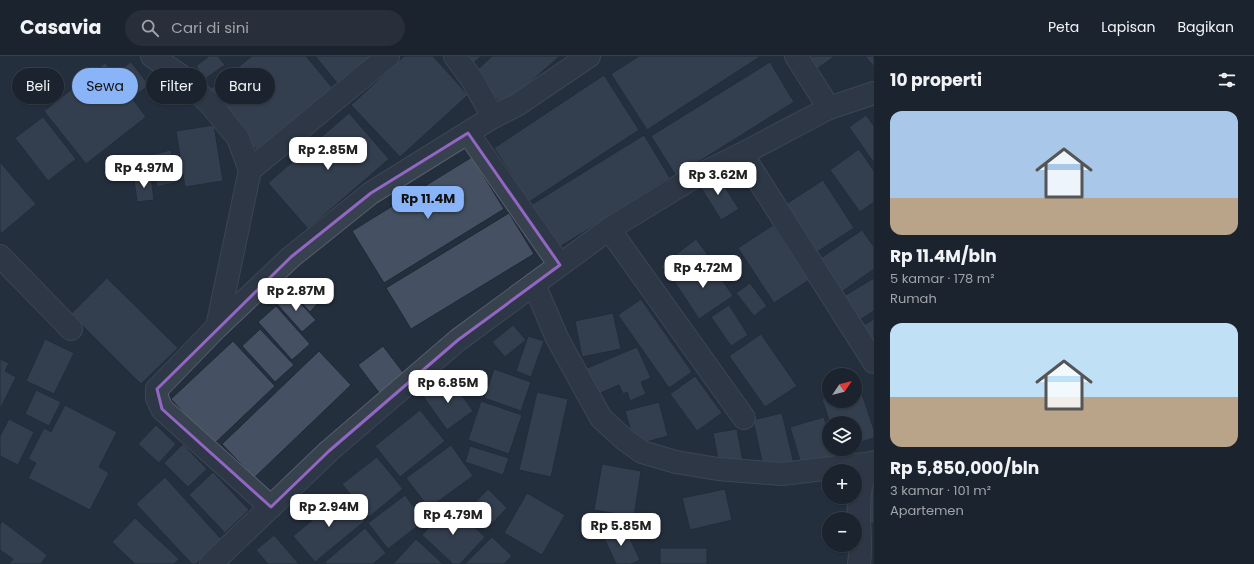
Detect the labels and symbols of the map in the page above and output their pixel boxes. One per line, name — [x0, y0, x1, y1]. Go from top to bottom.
pin: Rp 2.85M — [287, 137, 369, 171]
pin: Rp 4.97M — [103, 155, 185, 189]
pin: Rp 3.62M — [677, 162, 759, 196]
pin: Rp 11.4M — [387, 186, 469, 220]
pin: Rp 4.72M — [662, 255, 744, 289]
pin: Rp 2.87M — [255, 278, 337, 312]
north arrow — [822, 368, 862, 408]
pin: Rp 6.85M — [407, 370, 489, 404]
pin: Rp 2.94M — [288, 494, 370, 528]
pin: Rp 4.79M — [412, 502, 494, 536]
pin: Rp 5.85M — [580, 513, 662, 547]

